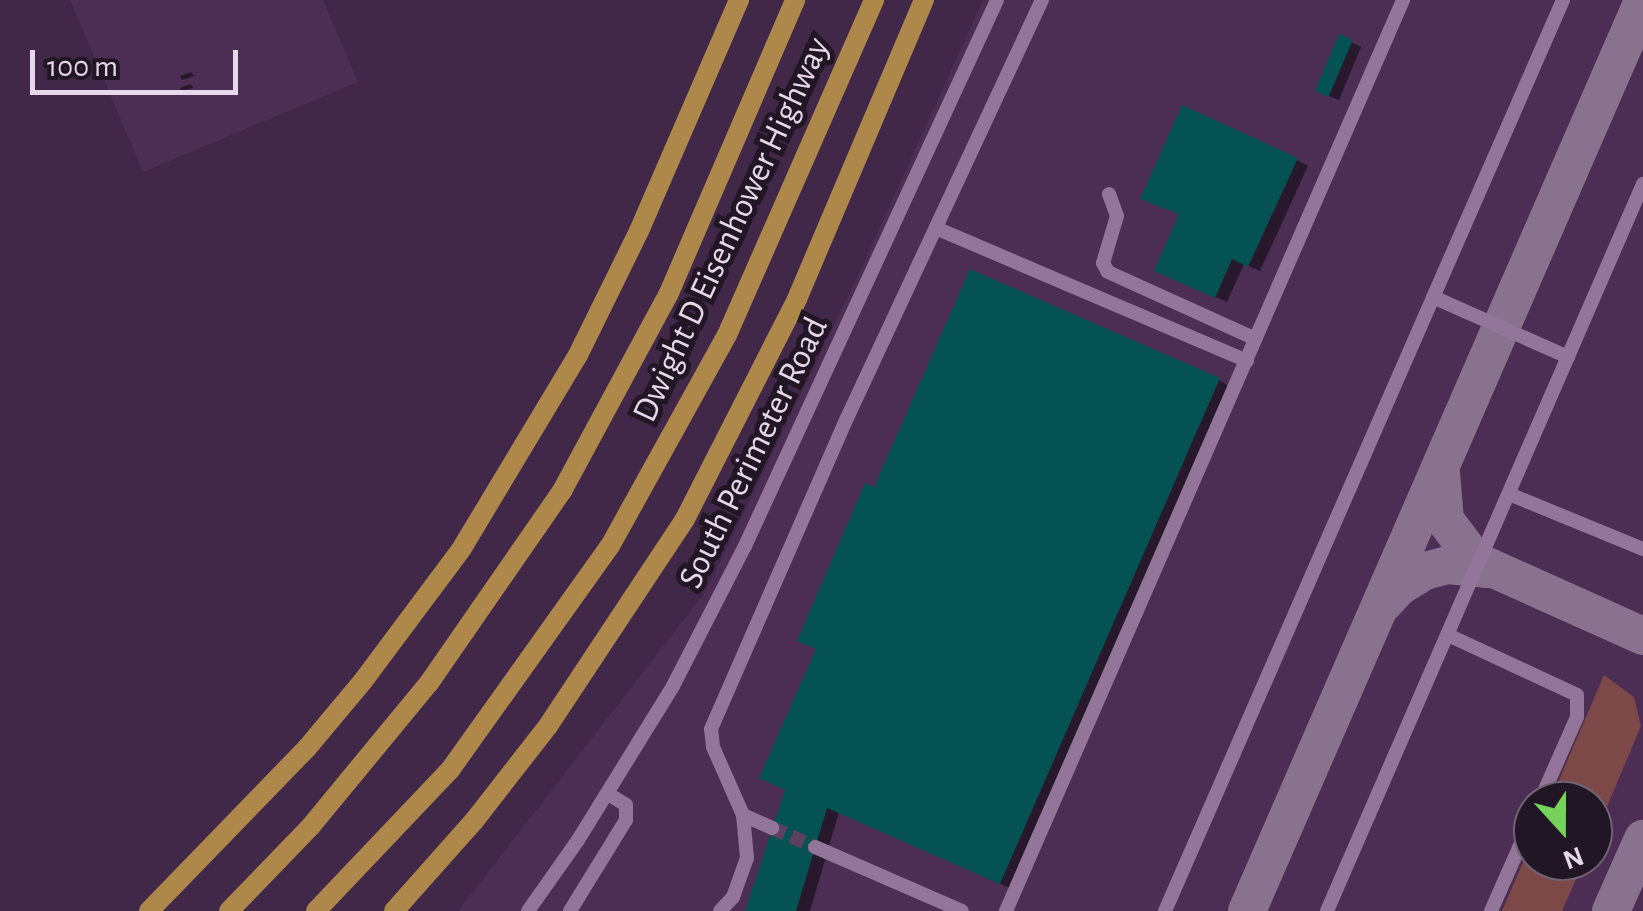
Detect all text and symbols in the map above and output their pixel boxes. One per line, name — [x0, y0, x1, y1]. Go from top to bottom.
scale bar — [35, 30, 242, 92]
street label: Dwight D Eisenhower Highway — [624, 31, 840, 429]
text: 100 m — [47, 52, 118, 82]
street label: South Perimeter Road — [670, 311, 838, 595]
north arrow — [1513, 781, 1613, 881]
text: N — [1559, 841, 1587, 874]

